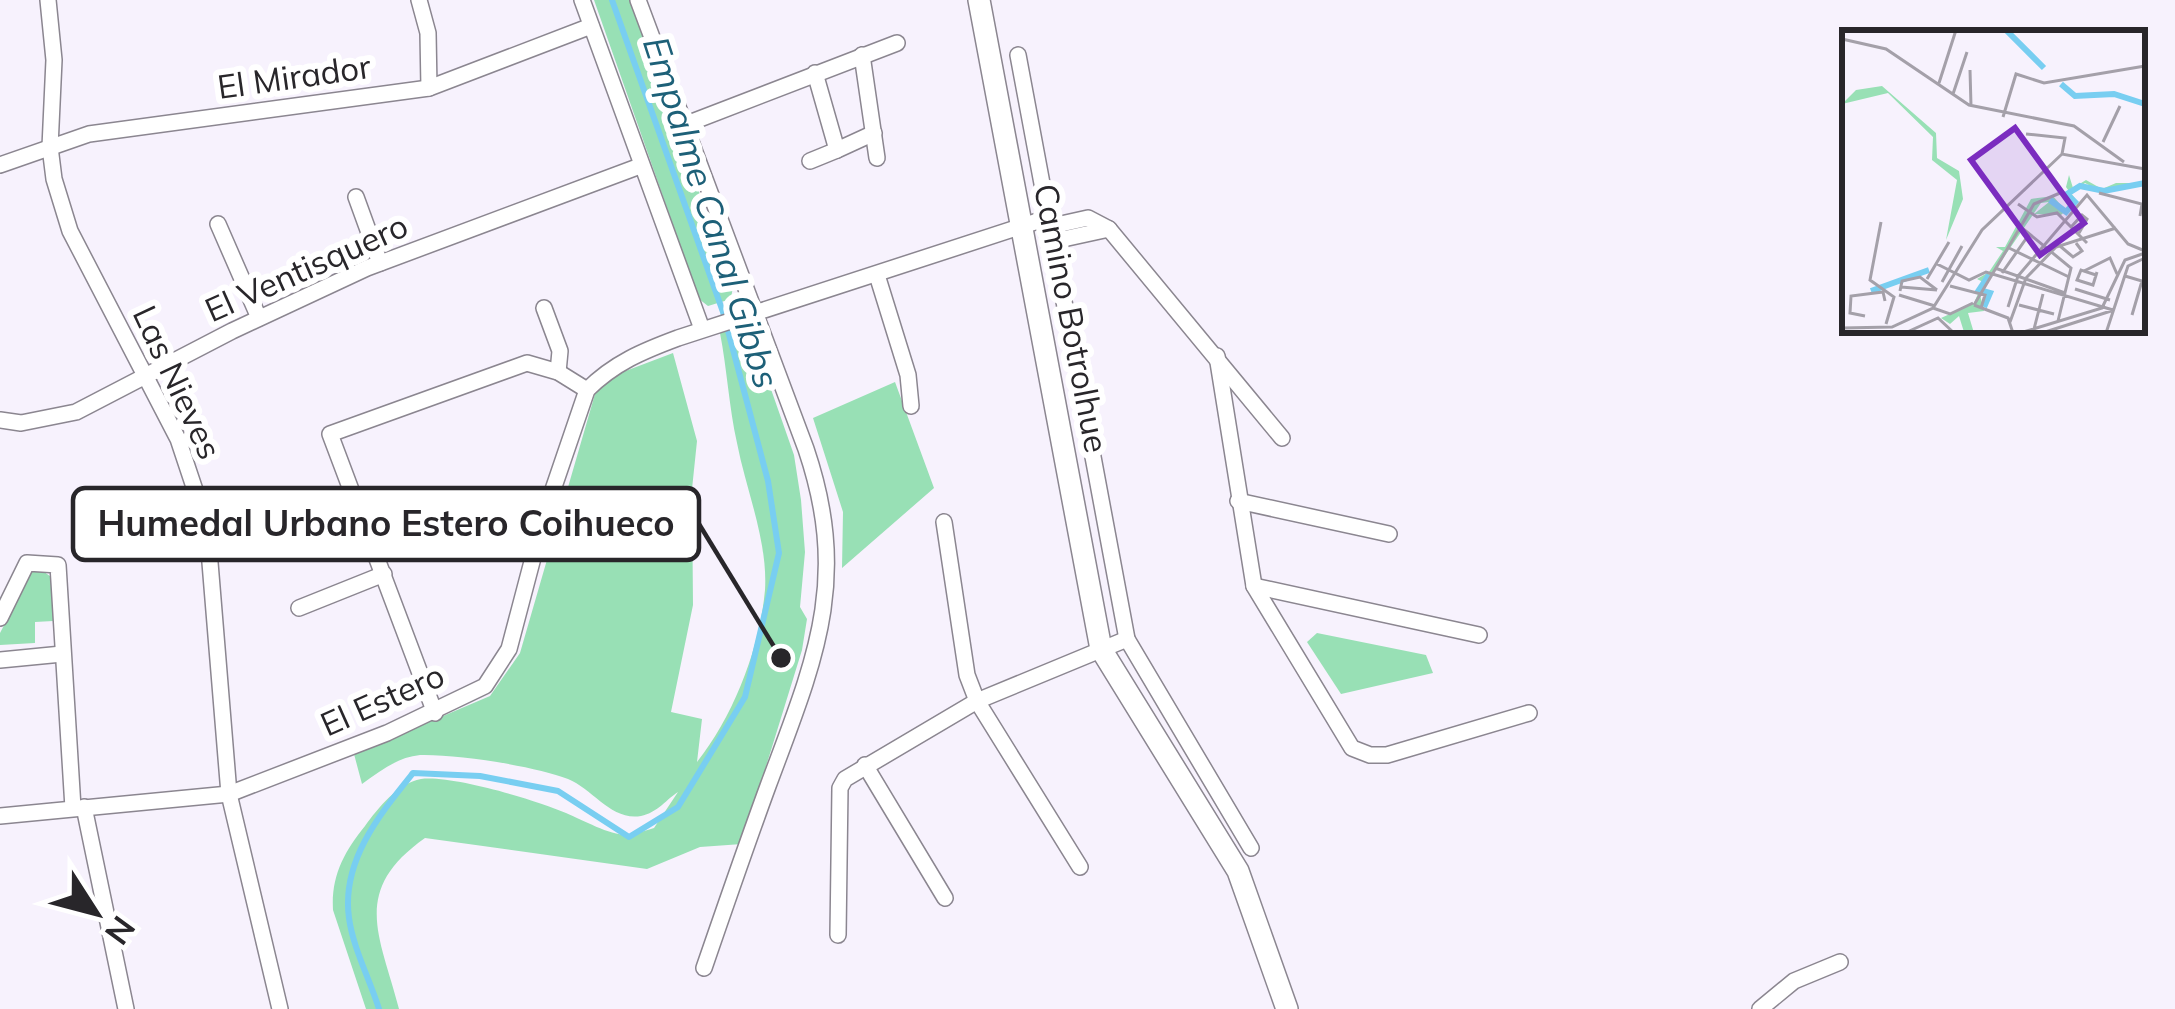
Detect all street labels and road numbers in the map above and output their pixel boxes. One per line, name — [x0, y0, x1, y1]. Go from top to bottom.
street label: El Mirador — [215, 45, 373, 107]
street label: Camino Botrolhue — [1026, 180, 1118, 456]
street label: El Ventisquero — [198, 204, 414, 330]
street label: Las Nieves — [125, 299, 231, 465]
street label: El Estero — [314, 654, 450, 744]

